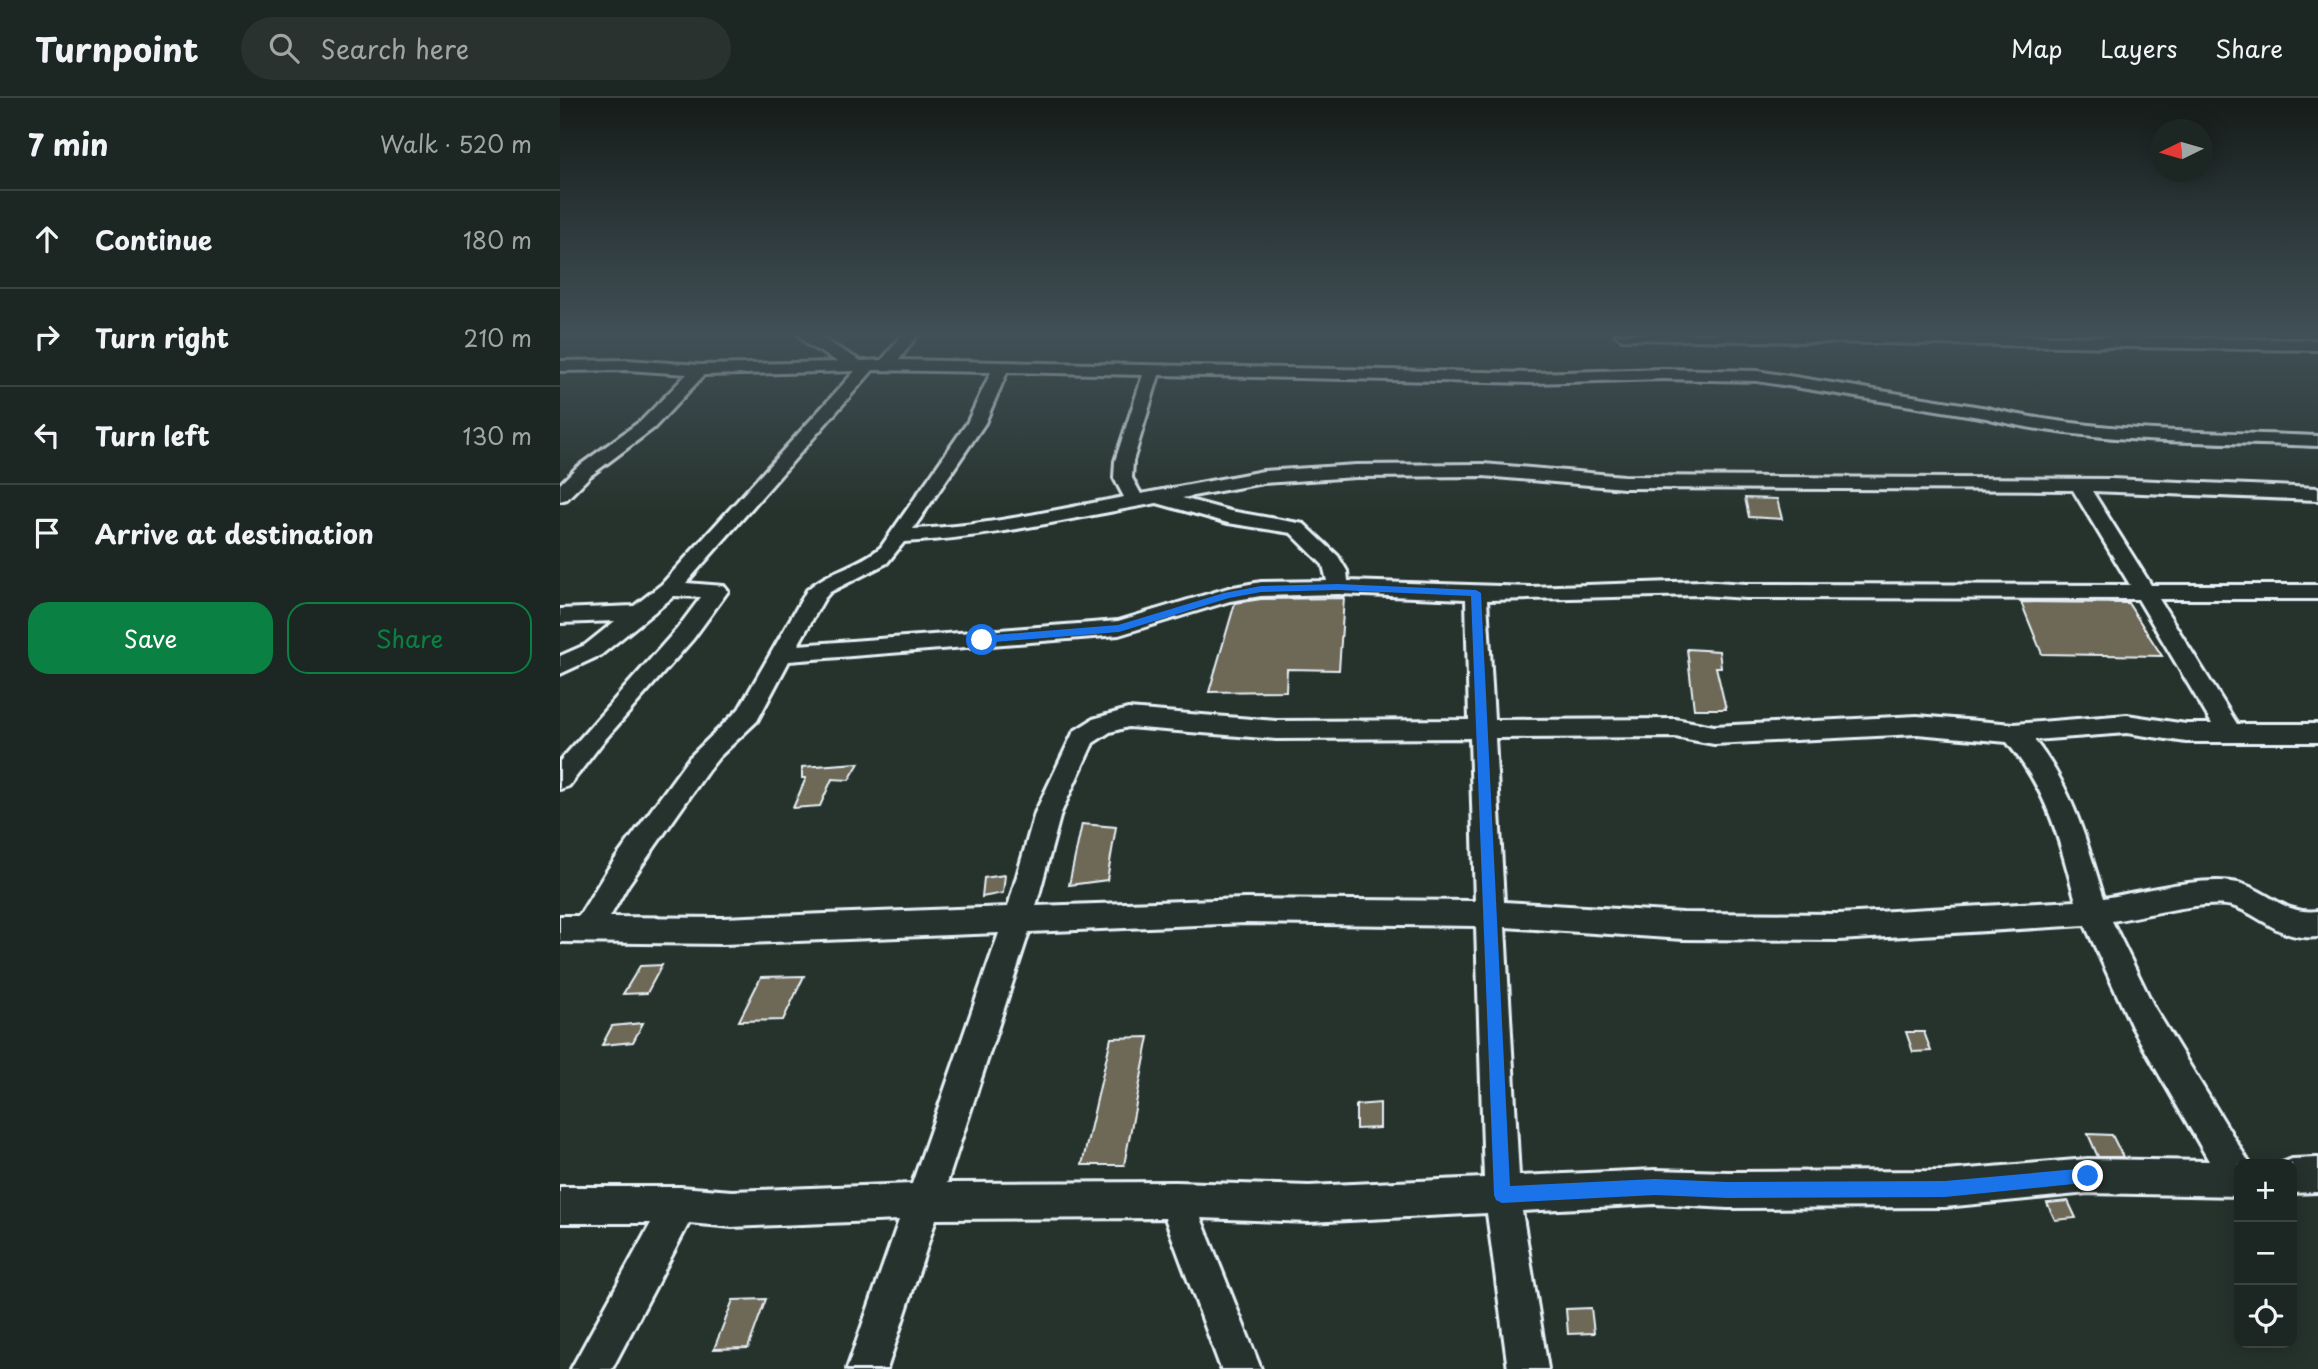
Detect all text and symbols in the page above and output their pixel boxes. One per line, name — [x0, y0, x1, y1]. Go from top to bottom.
search box — [241, 17, 731, 80]
text: Turnpoint — [35, 23, 199, 73]
icon: search — [265, 29, 303, 67]
text: Search here — [321, 29, 469, 68]
text: Map — [2011, 30, 2062, 66]
text: Layers — [2100, 30, 2177, 66]
text: Share — [2215, 30, 2283, 66]
north arrow — [2150, 119, 2213, 182]
text: 7 min — [28, 121, 109, 166]
text: Walk · 520 m — [380, 126, 532, 161]
icon: ahead — [28, 220, 66, 258]
text: Continue — [95, 220, 212, 259]
text: 180 m — [463, 222, 532, 257]
icon: right — [28, 318, 66, 356]
text: Turn right — [95, 318, 229, 357]
text: 210 m — [464, 320, 532, 355]
icon: left — [28, 416, 66, 454]
text: Turn left — [95, 416, 210, 455]
text: 130 m — [462, 418, 532, 453]
icon: arrive — [28, 514, 66, 552]
text: Arrive at destination — [95, 514, 374, 553]
button: Save — [28, 602, 273, 674]
button: Share — [287, 602, 532, 674]
route start — [966, 624, 997, 655]
map controls — [2234, 1159, 2297, 1348]
button: + — [2234, 1159, 2297, 1222]
route end — [2072, 1160, 2103, 1191]
button: − — [2234, 1222, 2297, 1285]
button: locate — [2234, 1285, 2297, 1348]

